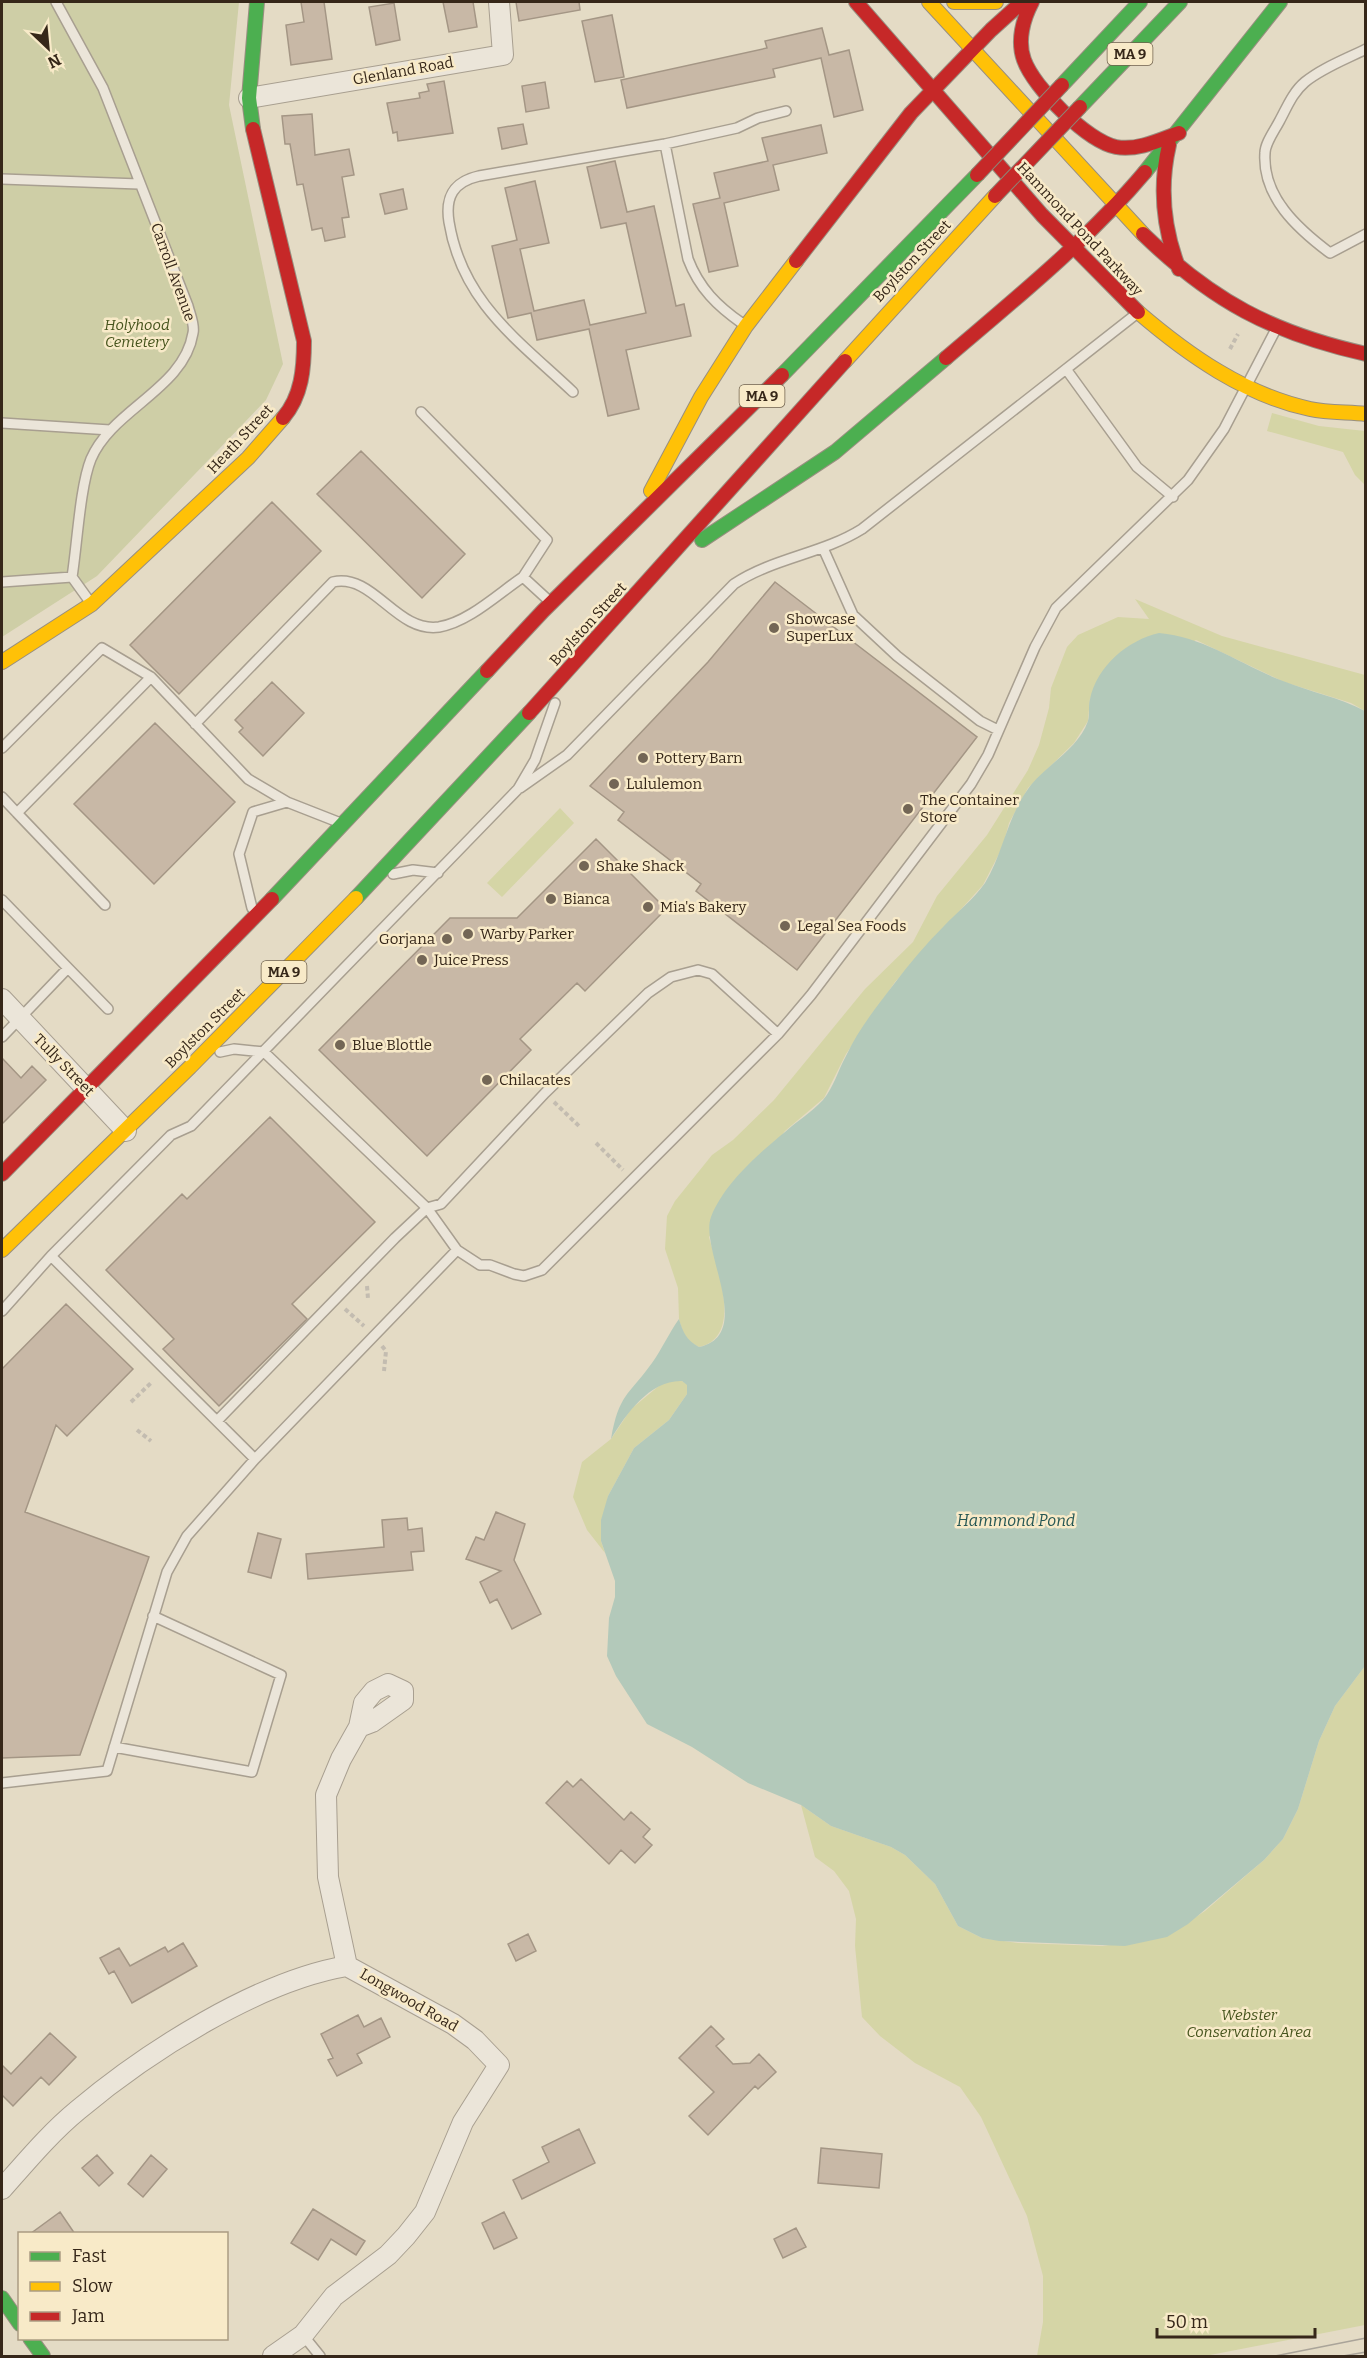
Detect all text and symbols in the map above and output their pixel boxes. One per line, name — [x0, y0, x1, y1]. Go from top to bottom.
north arrow — [18, 18, 78, 78]
road number: MA 9 — [1108, 43, 1152, 65]
text: N — [45, 50, 64, 72]
street label: Glenland Road — [351, 53, 455, 89]
street label: Hammond Pond Parkway — [1013, 158, 1147, 300]
street label: Boylston Street — [869, 216, 955, 306]
street label: Carroll Avenue — [147, 220, 199, 324]
park label: Holyhood Cemetery — [104, 316, 170, 351]
road number: MA 9 — [740, 385, 784, 407]
street label: Heath Street — [203, 400, 277, 477]
street label: Boylston Street — [546, 578, 630, 669]
place label: Showcase SuperLux — [786, 610, 855, 645]
marker: Showcase SuperLux — [767, 621, 781, 635]
place label: Pottery Barn — [655, 749, 743, 767]
marker: Pottery Barn — [636, 751, 650, 765]
place label: Lululemon — [626, 775, 702, 793]
marker: Lululemon — [607, 777, 621, 791]
place label: The Container Store — [920, 791, 1019, 826]
marker: The Container Store — [901, 802, 915, 816]
place label: Shake Shack — [596, 857, 685, 875]
marker: Shake Shack — [577, 859, 591, 873]
place label: Bianca — [563, 890, 610, 908]
marker: Bianca — [544, 892, 558, 906]
place label: Mia's Bakery — [660, 898, 747, 916]
marker: Mia's Bakery — [641, 900, 655, 914]
place label: Legal Sea Foods — [797, 917, 906, 935]
marker: Legal Sea Foods — [778, 919, 792, 933]
place label: Warby Parker — [480, 925, 574, 943]
marker: Warby Parker — [461, 927, 475, 941]
place label: Gorjana — [379, 930, 435, 948]
marker: Gorjana — [440, 932, 454, 946]
place label: Juice Press — [433, 951, 509, 969]
marker: Juice Press — [415, 953, 429, 967]
road number: MA 9 — [262, 961, 306, 983]
street label: Boylston Street — [161, 984, 249, 1072]
street label: Tully Street — [30, 1030, 98, 1100]
place label: Blue Blottle — [352, 1036, 432, 1054]
marker: Blue Blottle — [333, 1038, 347, 1052]
place label: Chilacates — [499, 1071, 571, 1089]
marker: Chilacates — [480, 1073, 494, 1087]
water label: Hammond Pond — [957, 1511, 1075, 1530]
street label: Longwood Road — [357, 1965, 461, 2035]
park label: Webster Conservation Area — [1186, 2006, 1312, 2041]
legend — [18, 2232, 228, 2340]
text: Fast — [72, 2245, 107, 2267]
text: Slow — [72, 2275, 113, 2297]
scale bar — [1157, 2301, 1314, 2339]
text: Jam — [71, 2305, 105, 2327]
text: 50 m — [1166, 2311, 1208, 2333]

